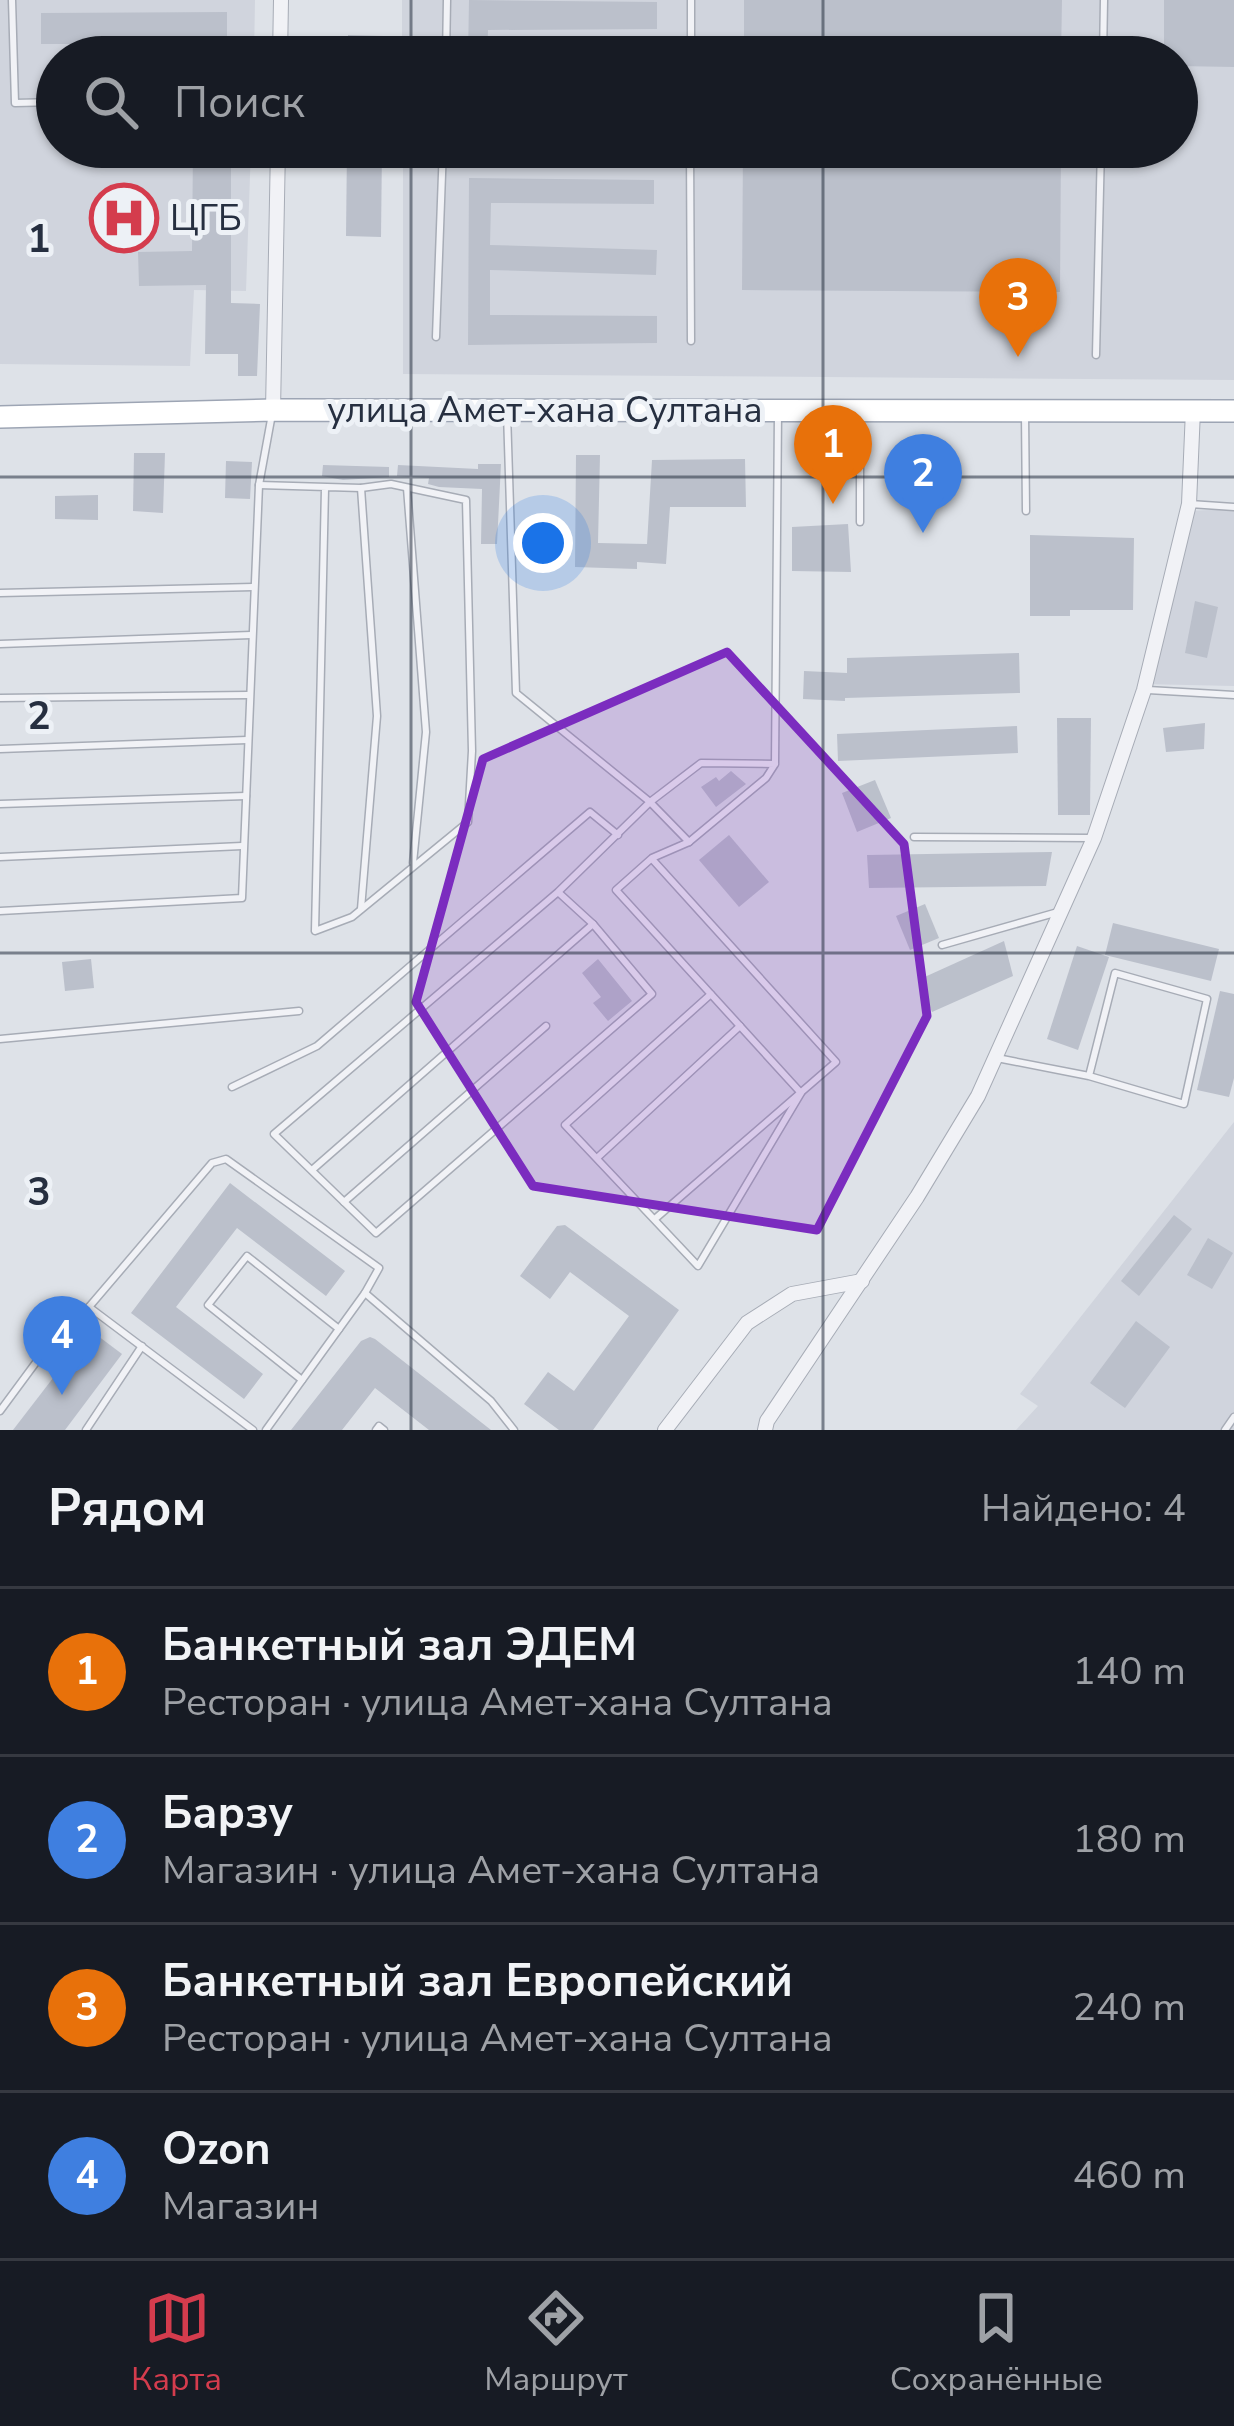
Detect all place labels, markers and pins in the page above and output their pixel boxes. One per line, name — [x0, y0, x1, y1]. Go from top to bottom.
hospital icon: ЦГБ — [89, 183, 159, 253]
place label: ЦГБ — [170, 194, 242, 243]
pin: 3 — [979, 258, 1057, 357]
pin: 1 — [794, 405, 872, 504]
pin: 2 — [884, 434, 962, 533]
pin: 4 — [23, 1296, 101, 1395]

